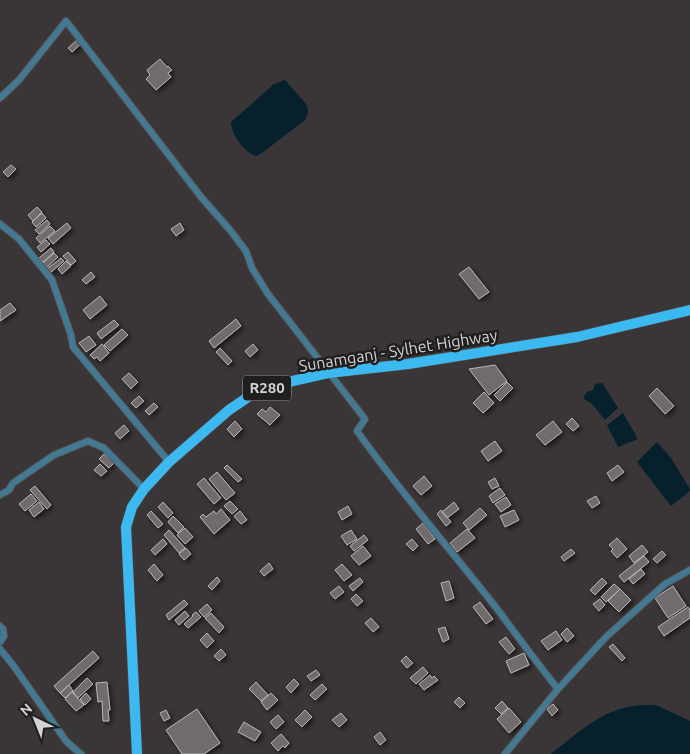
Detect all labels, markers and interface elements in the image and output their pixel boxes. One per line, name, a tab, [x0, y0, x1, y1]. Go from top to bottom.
street label: Sunamganj - Sylhet Highway	[297, 325, 499, 375]
road number: R280	[243, 376, 291, 400]
north arrow	[10, 694, 60, 744]
text: N	[17, 700, 35, 719]

